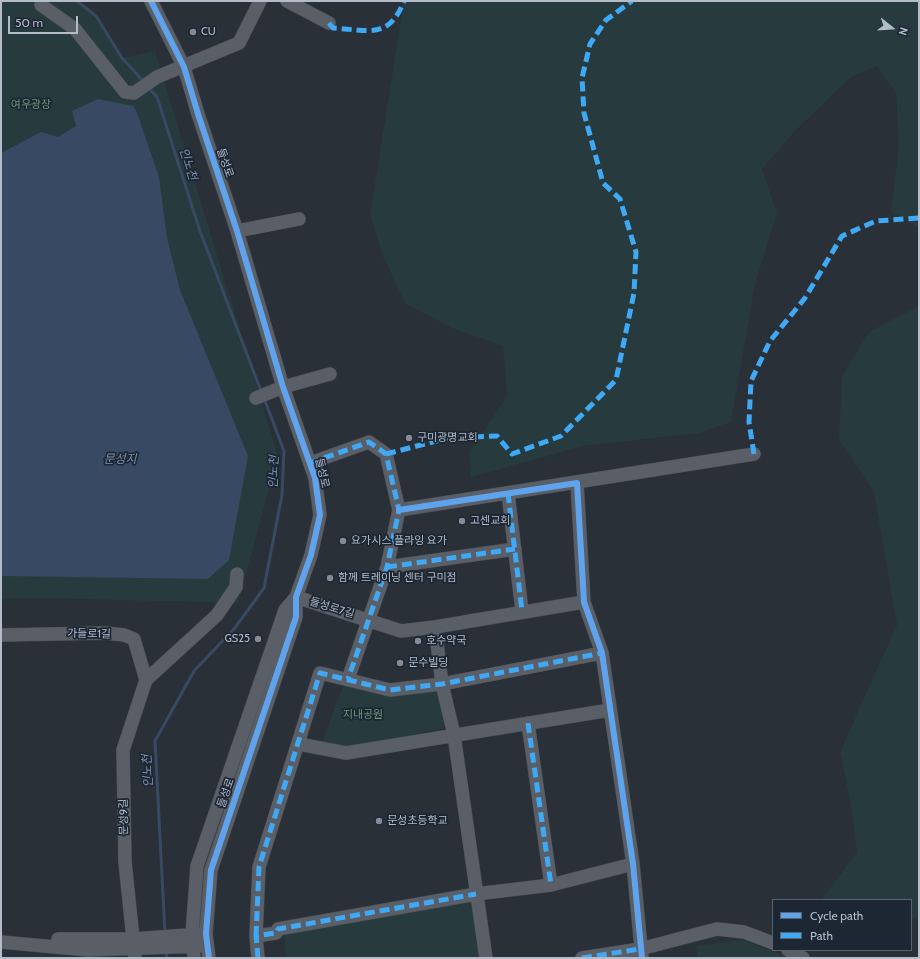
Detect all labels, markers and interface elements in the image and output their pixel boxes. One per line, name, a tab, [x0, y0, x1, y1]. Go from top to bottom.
scale bar	[10, 8, 80, 34]
north arrow	[872, 8, 912, 48]
text: 50 m	[15, 15, 43, 30]
place label: CU	[201, 25, 216, 39]
text: N	[896, 26, 911, 37]
marker: CU	[188, 27, 198, 37]
park label: 여우광장	[11, 98, 51, 112]
water label: 인노천	[176, 146, 200, 182]
street label: 들성로	[214, 146, 236, 180]
place label: 구미광명교회	[417, 431, 478, 445]
marker: 구미광명교회	[404, 433, 414, 443]
water label: 문성지	[103, 452, 137, 466]
water label: 인노천	[266, 455, 282, 489]
street label: 들성로	[312, 457, 332, 489]
place label: 고센교회	[470, 514, 510, 528]
marker: 고센교회	[457, 516, 467, 526]
place label: 요가시스 플라잉 요가	[351, 534, 447, 548]
marker: 요가시스 플라잉 요가	[338, 536, 348, 546]
place label: 함께 트레이닝 센터 구미점	[338, 571, 457, 585]
marker: 함께 트레이닝 센터 구미점	[325, 573, 335, 583]
street label: 들성로7길	[308, 595, 356, 621]
street label: 가들로1길	[67, 627, 111, 641]
place label: GS25	[224, 632, 250, 646]
marker: GS25	[253, 634, 263, 644]
place label: 호수약국	[426, 634, 466, 648]
marker: 호수약국	[413, 636, 423, 646]
place label: 문수빌딩	[408, 656, 448, 670]
marker: 문수빌딩	[395, 658, 405, 668]
park label: 지내공원	[343, 708, 383, 722]
water label: 인노천	[140, 754, 156, 788]
street label: 들성로	[215, 776, 237, 810]
street label: 문성9길	[117, 799, 131, 835]
place label: 문성초등학교	[387, 814, 448, 828]
marker: 문성초등학교	[374, 816, 384, 826]
legend	[772, 899, 912, 951]
text: Cycle path	[810, 908, 863, 923]
text: Path	[810, 928, 833, 943]

